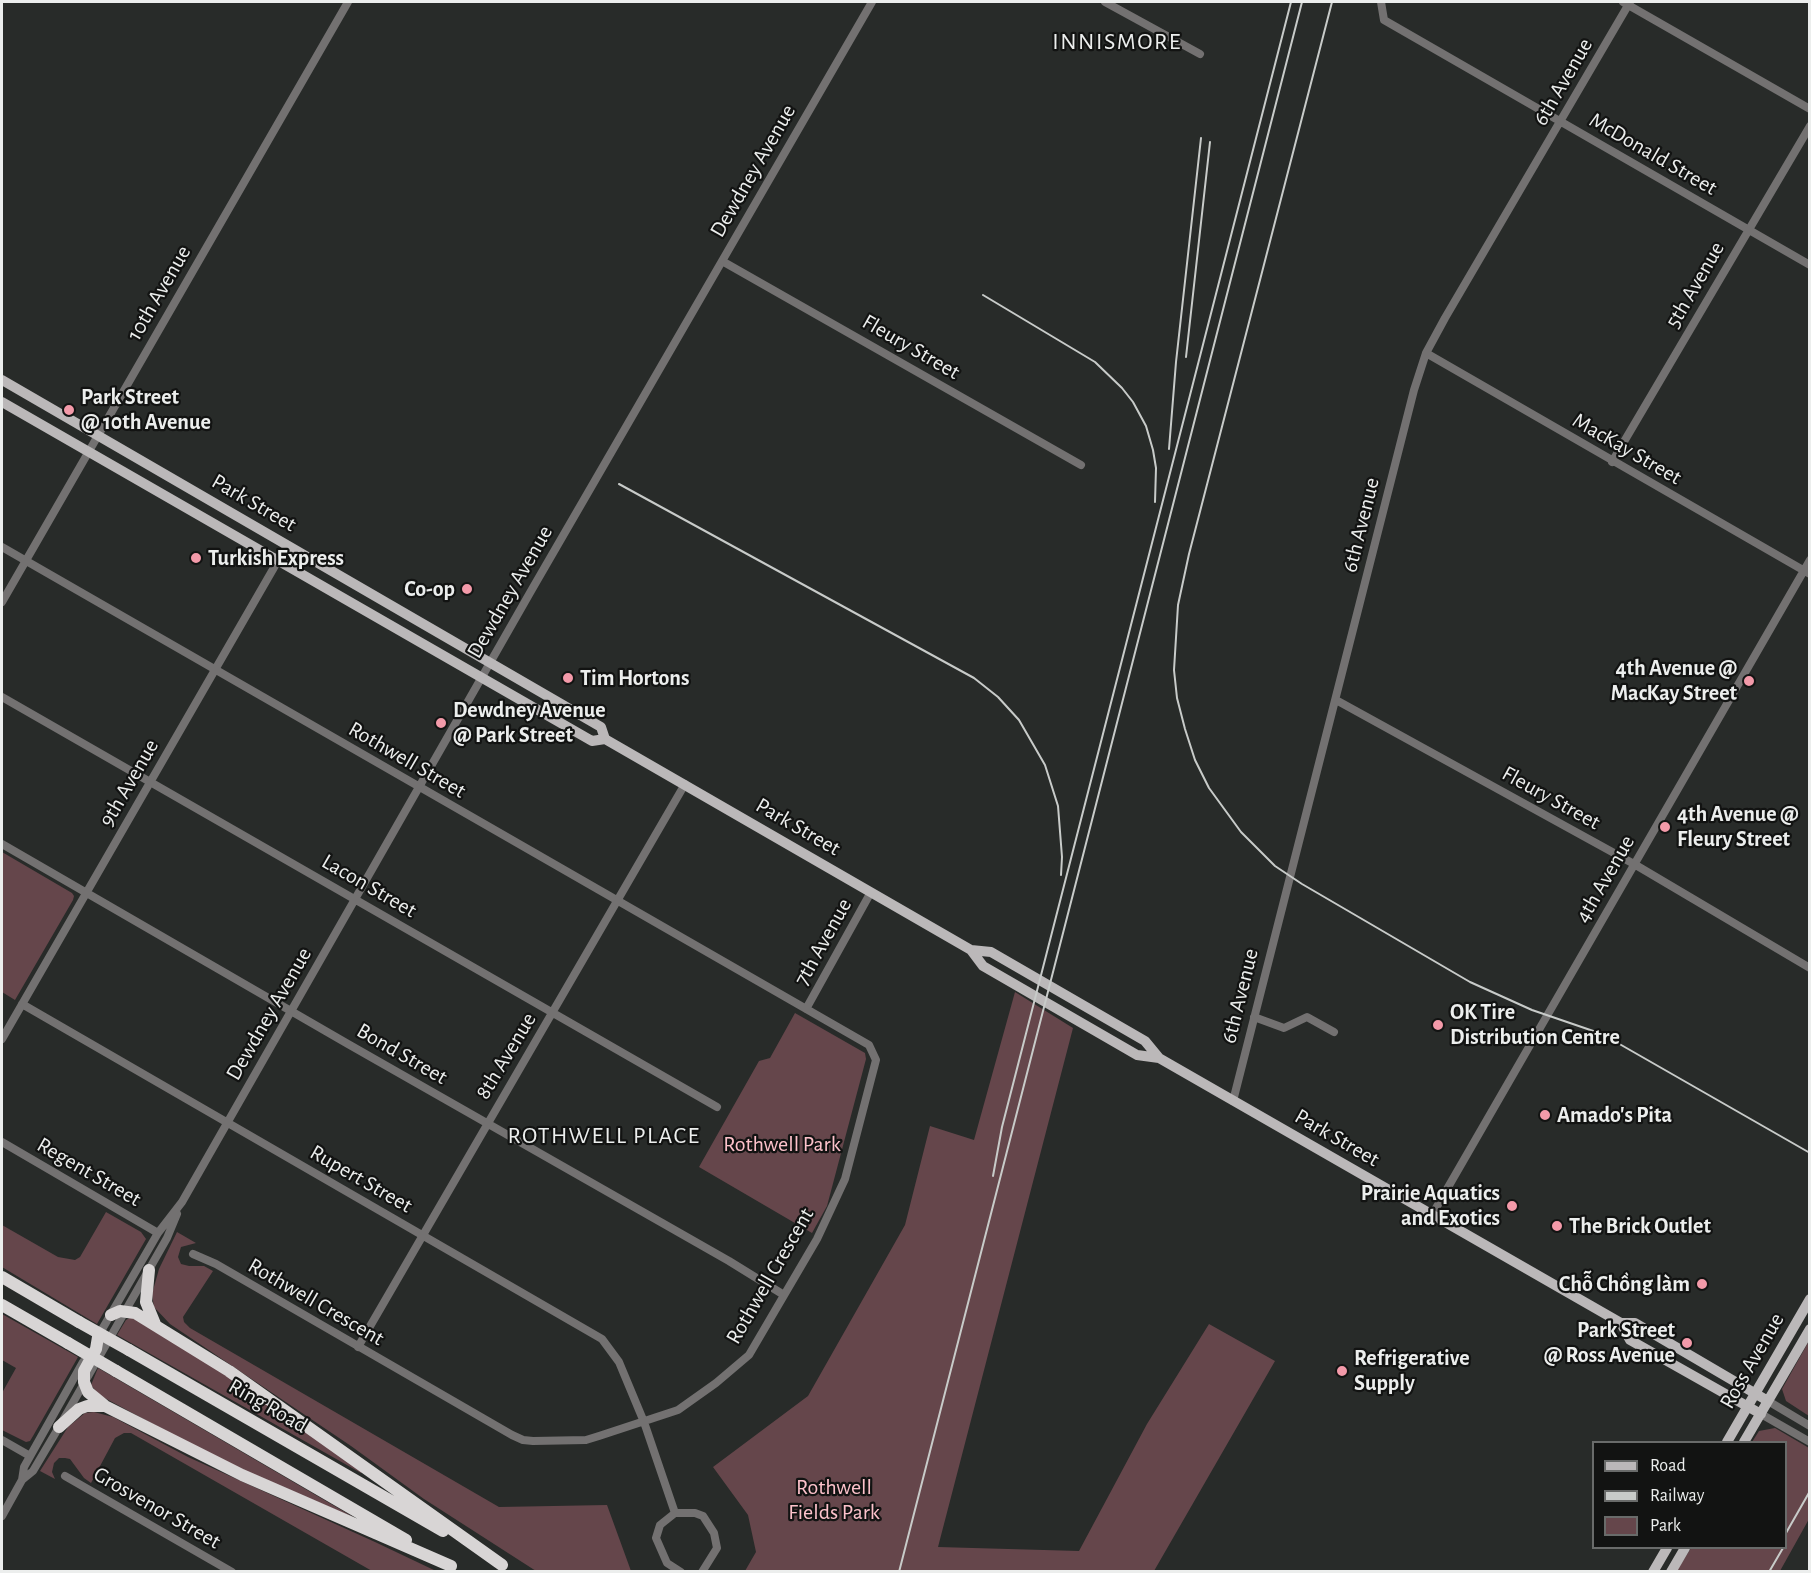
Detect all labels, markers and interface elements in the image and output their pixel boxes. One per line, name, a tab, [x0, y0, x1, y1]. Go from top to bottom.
district label: INNISMORE	[1052, 28, 1182, 56]
street label: 6th Avenue	[1527, 34, 1599, 130]
street label: Dewdney Avenue	[704, 100, 802, 242]
street label: McDonald Street	[1584, 107, 1722, 201]
street label: 5th Avenue	[1660, 237, 1730, 333]
street label: 10th Avenue	[121, 241, 197, 345]
street label: Fleury Street	[858, 308, 964, 386]
place label: Park Street @ 10th Avenue	[81, 384, 211, 436]
marker: Park Street @ 10th Avenue	[62, 403, 76, 417]
street label: MacKay Street	[1568, 407, 1686, 491]
street label: Park Street	[207, 468, 301, 538]
street label: 6th Avenue	[1337, 475, 1385, 575]
street label: Dewdney Avenue	[461, 521, 559, 663]
place label: Turkish Express	[208, 545, 344, 571]
marker: Turkish Express	[189, 551, 203, 565]
place label: Co-op	[404, 576, 455, 602]
marker: Co-op	[460, 582, 474, 596]
place label: 4th Avenue @ MacKay Street	[1611, 655, 1737, 706]
place label: Tim Hortons	[580, 665, 689, 691]
marker: Tim Hortons	[561, 671, 575, 685]
marker: 4th Avenue @ MacKay Street	[1742, 674, 1756, 688]
place label: Dewdney Avenue @ Park Street	[453, 697, 606, 748]
street label: Rothwell Street	[344, 716, 470, 804]
marker: Dewdney Avenue @ Park Street	[434, 716, 448, 730]
street label: 9th Avenue	[93, 735, 165, 831]
street label: Fleury Street	[1497, 760, 1605, 836]
street label: Park Street	[751, 792, 845, 862]
place label: 4th Avenue @ Fleury Street	[1677, 801, 1799, 852]
marker: 4th Avenue @ Fleury Street	[1658, 820, 1672, 834]
street label: 4th Avenue	[1569, 830, 1641, 928]
street label: Lacon Street	[317, 848, 421, 924]
street label: 7th Avenue	[788, 894, 858, 990]
street label: Dewdney Avenue	[220, 943, 318, 1085]
street label: 6th Avenue	[1216, 946, 1264, 1046]
place label: OK Tire Distribution Centre	[1450, 999, 1620, 1050]
street label: 8th Avenue	[470, 1008, 542, 1104]
street label: Bond Street	[352, 1017, 452, 1091]
marker: OK Tire Distribution Centre	[1431, 1018, 1445, 1032]
place label: Amado's Pita	[1557, 1102, 1672, 1128]
street label: Park Street	[1290, 1103, 1384, 1173]
marker: Amado's Pita	[1538, 1108, 1552, 1122]
district label: ROTHWELL PLACE	[507, 1122, 701, 1150]
park label: Rothwell Park	[723, 1131, 841, 1157]
street label: Regent Street	[32, 1132, 146, 1212]
street label: Rupert Street	[305, 1139, 417, 1219]
place label: Prairie Aquatics and Exotics	[1361, 1180, 1500, 1232]
marker: Prairie Aquatics and Exotics	[1505, 1199, 1519, 1213]
street label: Rothwell Crescent	[720, 1203, 820, 1349]
place label: The Brick Outlet	[1569, 1213, 1711, 1239]
marker: The Brick Outlet	[1550, 1219, 1564, 1233]
street label: Rothwell Crescent	[243, 1252, 389, 1352]
place label: Chỗ Chồng làm	[1559, 1271, 1690, 1297]
marker: Chỗ Chồng làm	[1695, 1277, 1709, 1291]
street label: Ross Avenue	[1714, 1308, 1790, 1414]
place label: Park Street @ Ross Avenue	[1544, 1317, 1675, 1368]
marker: Park Street @ Ross Avenue	[1680, 1336, 1694, 1350]
place label: Refrigerative Supply	[1354, 1345, 1470, 1396]
marker: Refrigerative Supply	[1335, 1364, 1349, 1378]
street label: Ring Road	[224, 1373, 312, 1439]
legend	[1592, 1441, 1787, 1549]
text: Road	[1650, 1457, 1686, 1475]
street label: Grosvenor Street	[89, 1461, 225, 1555]
park label: Rothwell Fields Park	[788, 1474, 880, 1526]
text: Railway	[1650, 1487, 1704, 1505]
text: Park	[1650, 1517, 1681, 1535]

